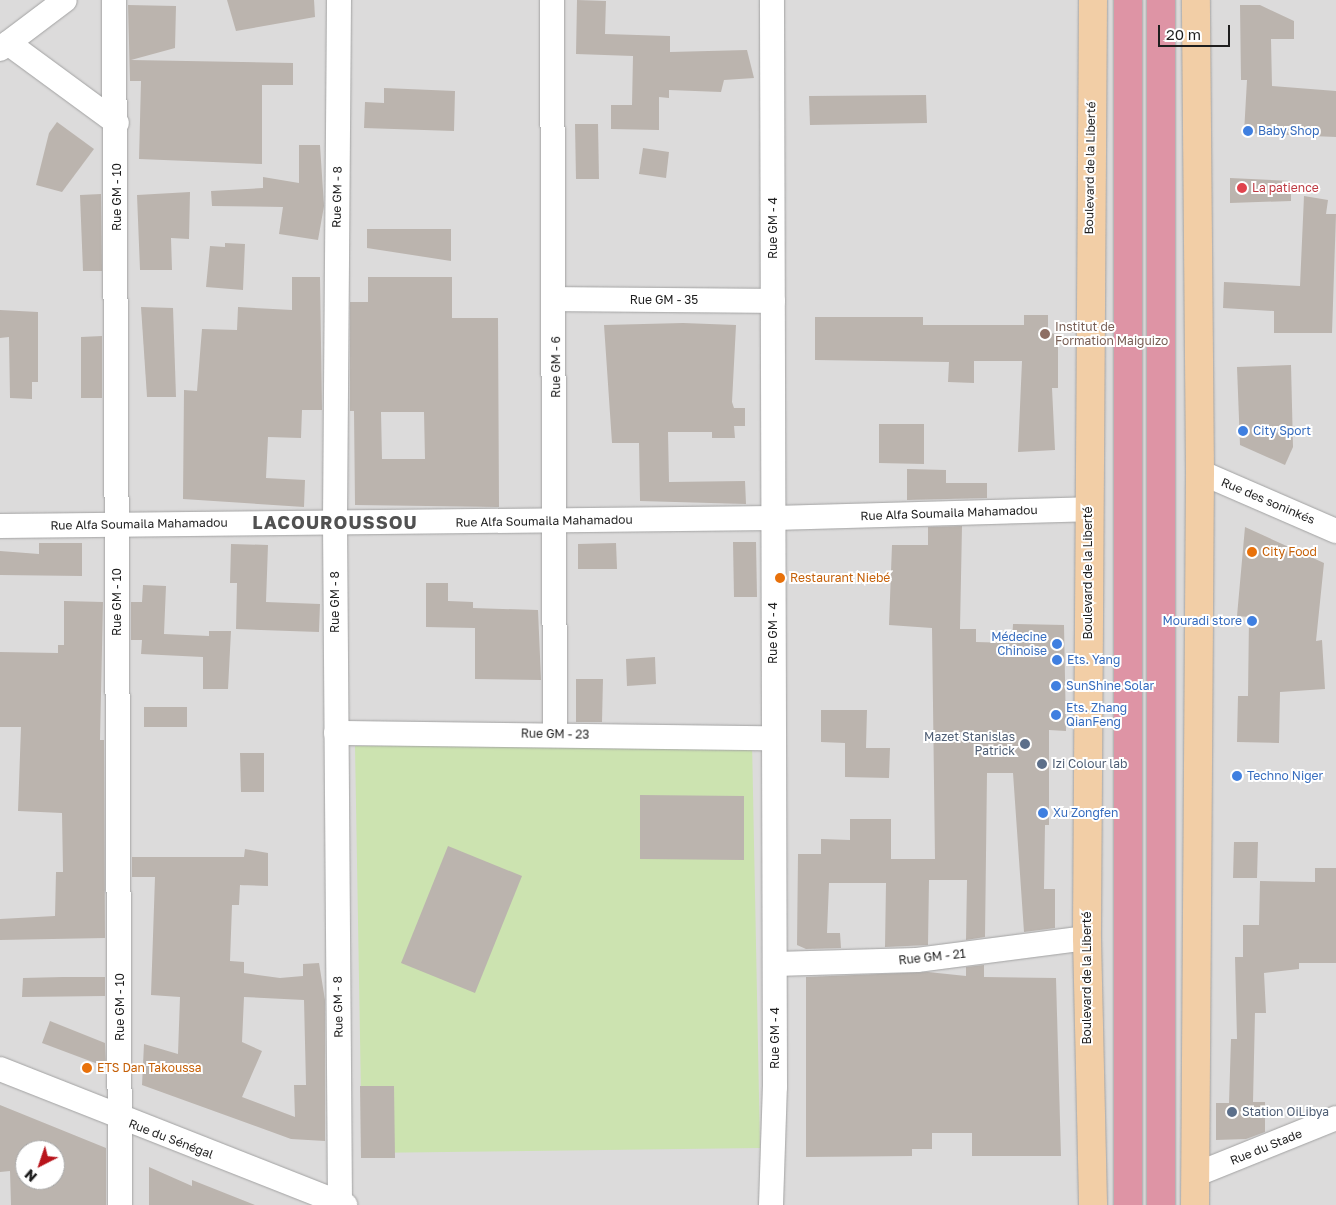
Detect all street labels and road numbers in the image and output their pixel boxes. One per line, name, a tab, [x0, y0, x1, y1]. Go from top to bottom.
street label: Boulevard de la Liberté	[1082, 101, 1098, 235]
street label: Rue GM - 10	[110, 163, 124, 231]
street label: Rue GM - 8	[329, 166, 345, 228]
street label: Rue GM - 4	[766, 197, 780, 259]
street label: Rue GM - 35	[630, 293, 698, 307]
street label: Rue GM - 6	[549, 336, 563, 398]
street label: Rue des soninkés	[1219, 475, 1317, 527]
street label: Rue Alfa Soumaila Mahamadou	[860, 503, 1038, 523]
street label: Boulevard de la Liberté	[1081, 506, 1095, 640]
street label: Rue Alfa Soumaila Mahamadou	[455, 512, 633, 530]
street label: Rue Alfa Soumaila Mahamadou	[50, 515, 228, 533]
street label: Rue GM - 10	[110, 568, 124, 636]
street label: Rue GM - 8	[328, 571, 342, 633]
street label: Rue GM - 4	[766, 602, 780, 664]
street label: Rue GM - 23	[521, 726, 589, 742]
street label: Boulevard de la Liberté	[1080, 911, 1094, 1045]
street label: Rue GM - 21	[898, 946, 966, 968]
street label: Rue GM - 10	[113, 973, 127, 1041]
street label: Rue GM - 8	[330, 976, 346, 1038]
street label: Rue GM - 4	[768, 1007, 782, 1069]
street label: Rue du Sénégal	[127, 1116, 215, 1162]
street label: Rue du Stade	[1228, 1126, 1304, 1168]

